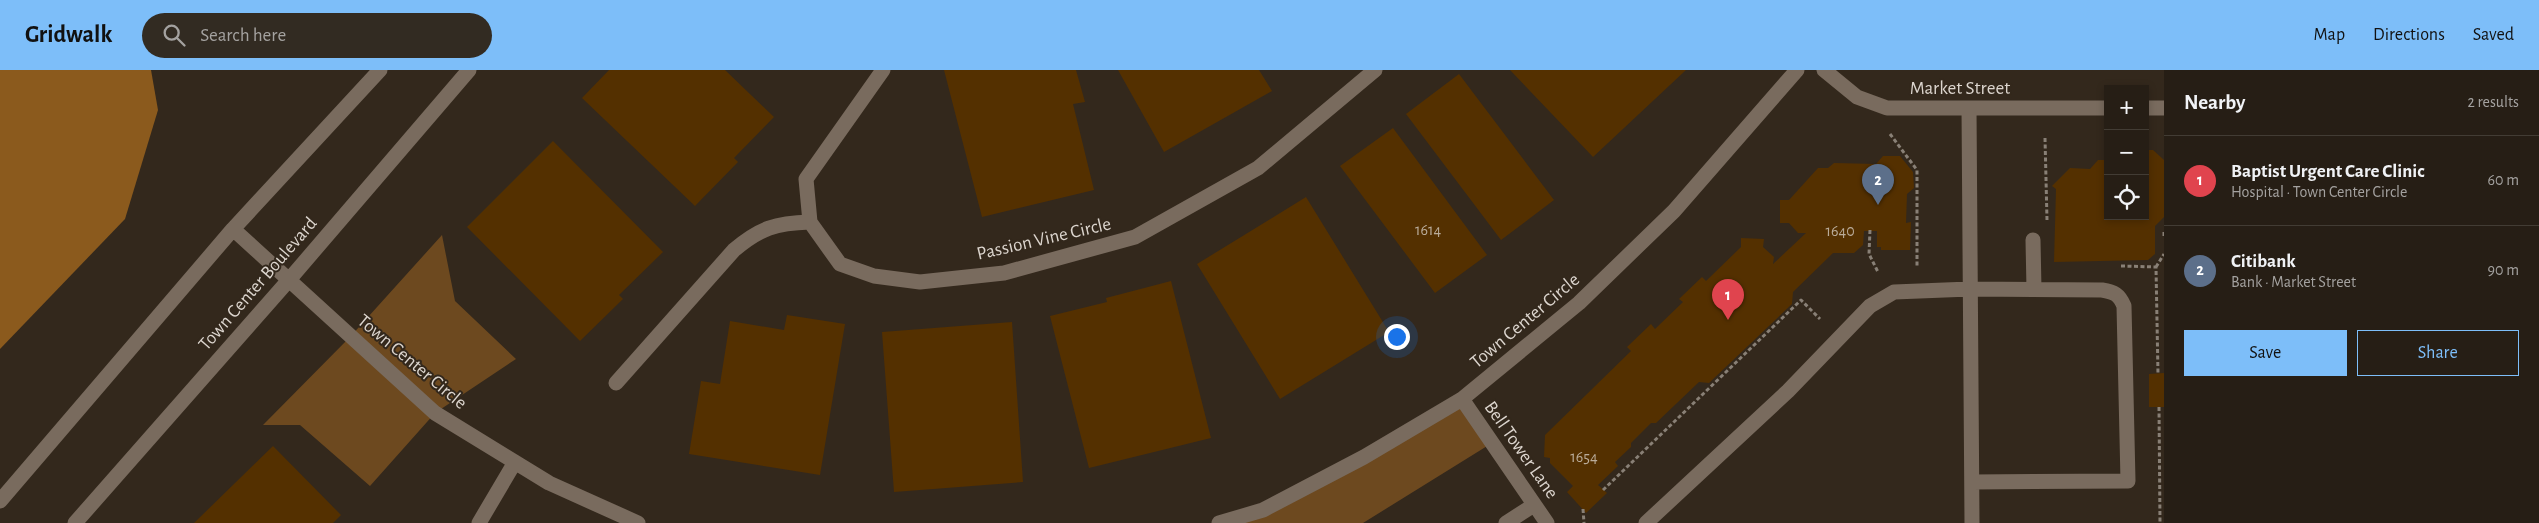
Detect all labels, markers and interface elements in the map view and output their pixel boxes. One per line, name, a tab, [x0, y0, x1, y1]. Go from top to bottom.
search box	[142, 13, 492, 58]
icon: search	[160, 21, 188, 49]
text: Gridwalk	[25, 23, 112, 47]
text: Search here	[200, 26, 286, 45]
text: Map	[2314, 26, 2345, 44]
text: Directions	[2373, 26, 2445, 44]
text: Saved	[2473, 26, 2514, 44]
street label: Market Street	[1910, 79, 2010, 98]
map controls	[2104, 85, 2149, 220]
button: +	[2104, 85, 2149, 130]
text: Nearby	[2184, 92, 2245, 113]
text: 2 results	[2467, 94, 2519, 110]
button: −	[2104, 130, 2149, 175]
text: Baptist Urgent Care Clinic	[2231, 162, 2425, 181]
pin: 2	[1862, 164, 1894, 205]
text: 1	[2197, 172, 2203, 188]
text: 60 m	[2488, 172, 2519, 188]
button: locate	[2104, 175, 2149, 220]
text: Hospital · Town Center Circle	[2231, 184, 2407, 200]
street label: Town Center Boulevard	[195, 214, 321, 354]
street label: Passion Vine Circle	[975, 214, 1113, 264]
house number: 1614	[1415, 222, 1441, 238]
house number: 1640	[1825, 223, 1855, 239]
text: Citibank	[2231, 252, 2296, 271]
text: 2	[2196, 262, 2204, 278]
text: 90 m	[2488, 262, 2519, 278]
street label: Town Center Circle	[1467, 270, 1583, 372]
text: Bank · Market Street	[2231, 274, 2356, 290]
pin: 1	[1712, 279, 1744, 320]
street label: Town Center Circle	[354, 311, 470, 413]
your location	[1384, 324, 1410, 350]
button: Save	[2184, 330, 2347, 376]
button: Share	[2357, 330, 2519, 376]
street label: Bell Tower Lane	[1481, 398, 1561, 502]
house number: 1654	[1570, 449, 1598, 465]

